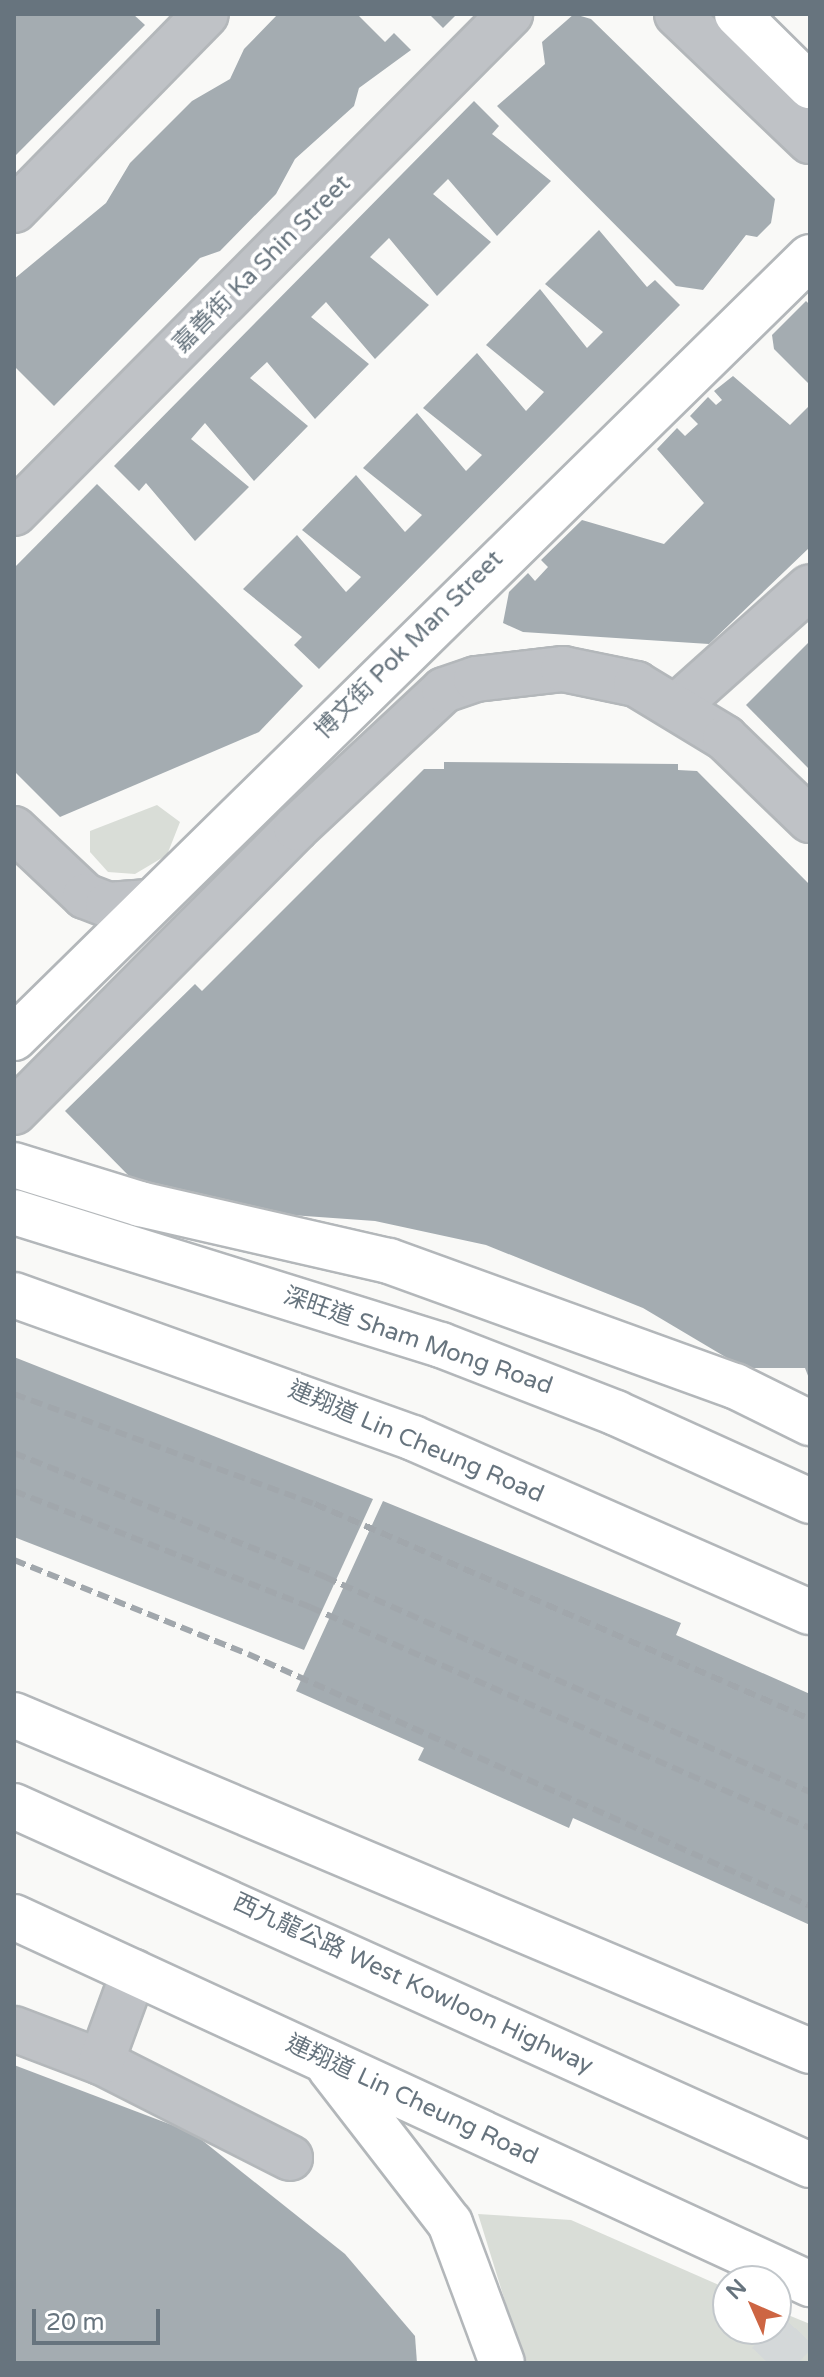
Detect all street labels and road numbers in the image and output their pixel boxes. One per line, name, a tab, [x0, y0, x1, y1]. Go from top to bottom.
street label: 嘉善街 Ka Shin Street	[167, 169, 357, 359]
street label: 博文街 Pok Man Street	[309, 545, 509, 745]
street label: 深旺道 Sham Mong Road	[280, 1281, 556, 1401]
street label: 連翔道 Lin Cheung Road	[284, 1375, 548, 1509]
street label: 西九龍公路 West Kowloon Highway	[228, 1888, 598, 2080]
street label: 連翔道 Lin Cheung Road	[281, 2029, 543, 2171]

